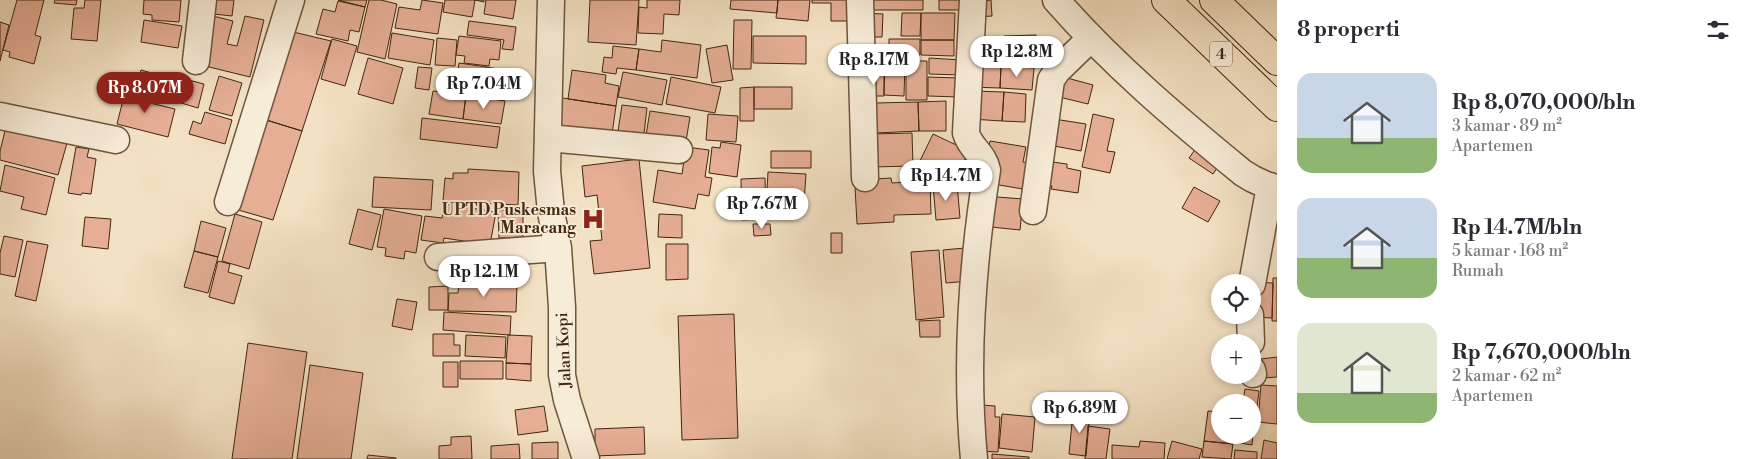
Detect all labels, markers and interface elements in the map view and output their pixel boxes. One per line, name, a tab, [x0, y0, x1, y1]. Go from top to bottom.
icon: filters	[1704, 16, 1732, 44]
text: 8 properti	[1297, 17, 1400, 43]
pin: Rp 12.8M	[965, 36, 1069, 78]
text: Rp 12.8M	[981, 42, 1053, 62]
road number: 4	[1210, 42, 1232, 66]
pin: Rp 8.17M	[822, 44, 926, 86]
text: Rp 8.17M	[839, 50, 909, 70]
pin: Rp 7.04M	[432, 68, 536, 110]
pin: Rp 8.07M	[93, 72, 197, 114]
text: Rp 7.04M	[447, 74, 521, 94]
text: Rp 8.07M	[108, 78, 182, 98]
text: Rp 8,070,000/bln	[1452, 90, 1635, 116]
icon: home	[1337, 93, 1397, 153]
text: 3 kamar · 89 m²	[1452, 116, 1562, 136]
text: Apartemen	[1452, 136, 1533, 156]
pin: Rp 14.7M	[894, 160, 998, 202]
text: Rp 14.7M	[911, 166, 981, 186]
pin: Rp 7.67M	[710, 188, 814, 230]
text: Rp 7.67M	[726, 194, 798, 214]
place label: UPTD Puskesmas Maracang	[442, 200, 577, 238]
hospital icon: UPTD Puskesmas Maracang	[580, 206, 606, 232]
text: Rp 14.7M/bln	[1452, 215, 1582, 241]
icon: home	[1337, 218, 1397, 278]
text: 5 kamar · 168 m²	[1452, 241, 1568, 261]
pin: Rp 12.1M	[432, 256, 536, 298]
text: Rumah	[1452, 261, 1504, 281]
text: Rp 12.1M	[449, 262, 519, 282]
map controls	[1211, 274, 1261, 444]
button: locate	[1211, 274, 1261, 324]
street label: Jalan Kopi	[552, 312, 576, 389]
button: +	[1211, 334, 1261, 384]
text: Rp 7,670,000/bln	[1452, 340, 1631, 366]
icon: home	[1337, 343, 1397, 403]
text: 2 kamar · 62 m²	[1452, 366, 1561, 386]
text: Apartemen	[1452, 386, 1533, 406]
pin: Rp 6.89M	[1028, 392, 1132, 434]
button: −	[1211, 394, 1261, 444]
text: Rp 6.89M	[1043, 398, 1117, 418]

